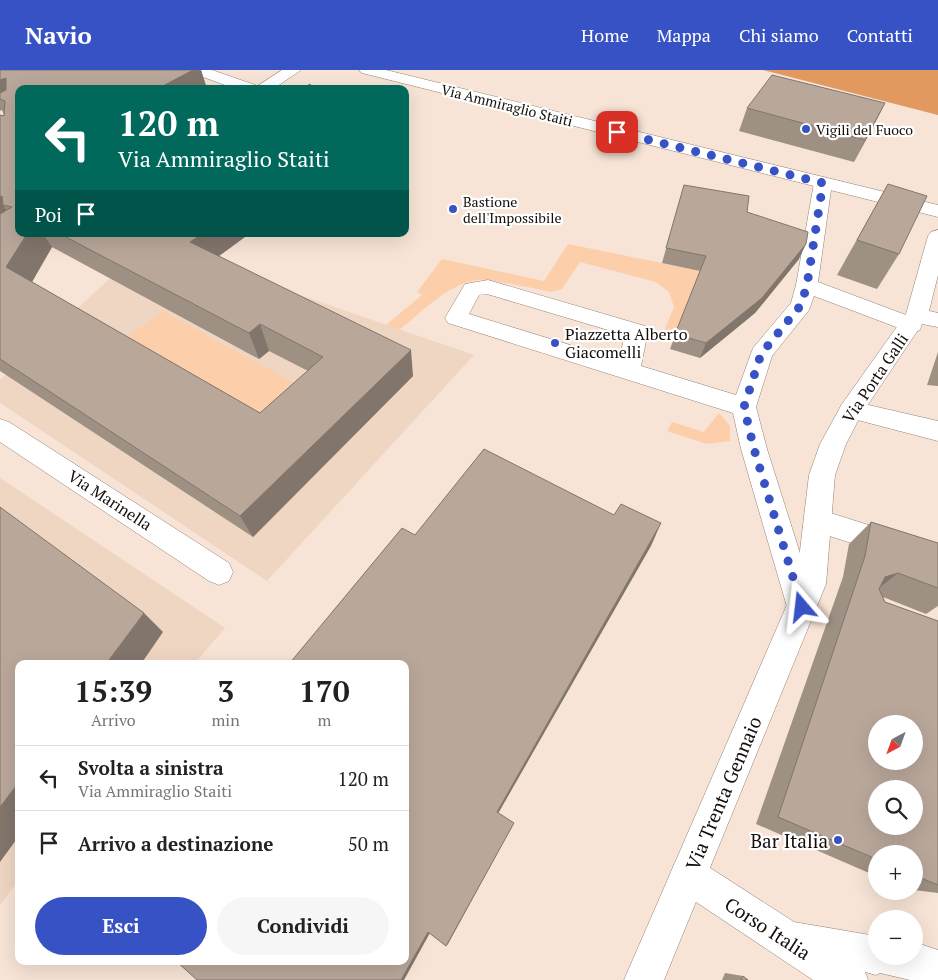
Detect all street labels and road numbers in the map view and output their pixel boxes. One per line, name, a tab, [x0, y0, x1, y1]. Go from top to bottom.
street label: Via Ammiraglio Staiti	[439, 79, 575, 131]
street label: Via Porta Galli	[837, 329, 913, 427]
street label: Via Marinella	[64, 465, 156, 535]
street label: Via Trenta Gennaio	[679, 712, 767, 874]
street label: Corso Italia	[720, 891, 816, 965]

